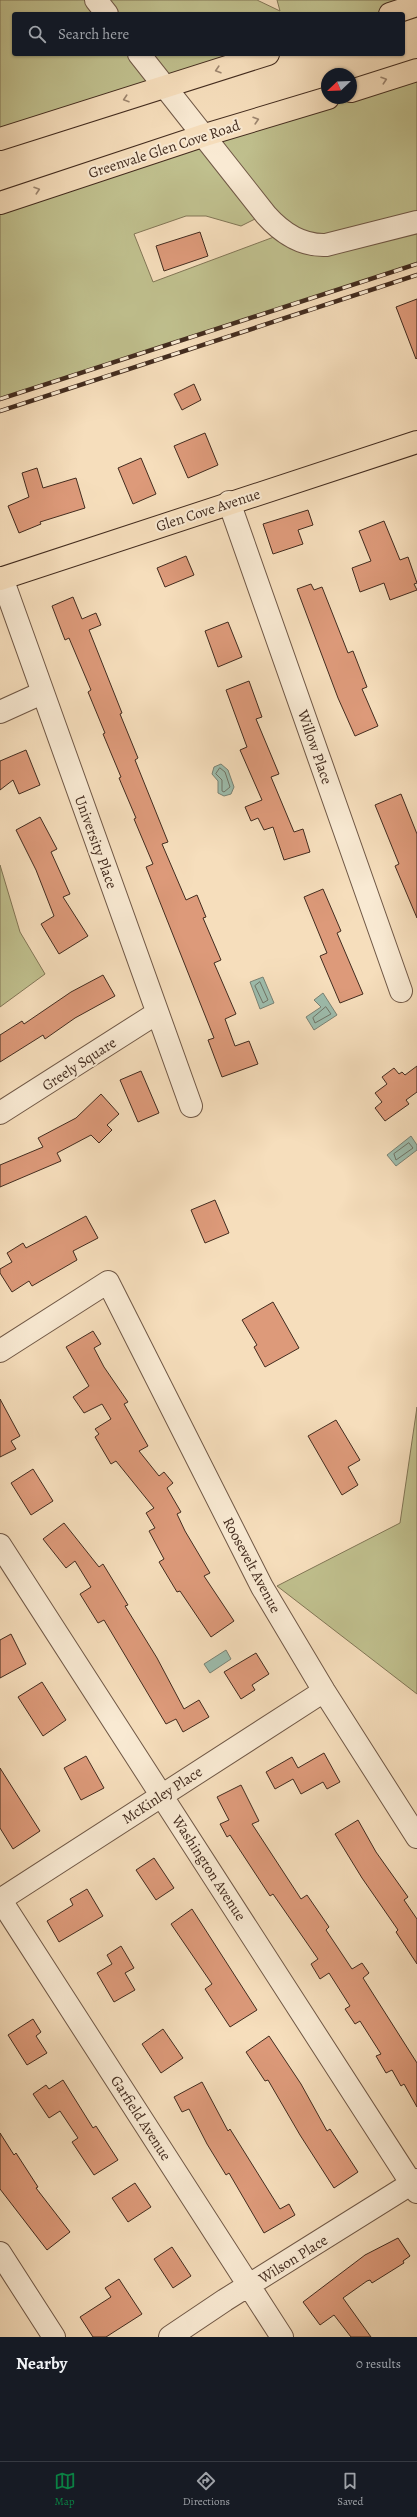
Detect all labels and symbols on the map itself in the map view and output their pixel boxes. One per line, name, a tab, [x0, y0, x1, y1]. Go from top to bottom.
one-way arrow	[215, 65, 222, 74]
north arrow	[321, 68, 357, 104]
one-way arrow	[380, 77, 387, 85]
one-way arrow	[123, 94, 130, 103]
street label: Greenvale Glen Cove Road	[86, 115, 243, 183]
one-way arrow	[252, 116, 259, 125]
one-way arrow	[33, 187, 40, 195]
street label: Glen Cove Avenue	[153, 484, 263, 536]
street label: Willow Place	[293, 706, 337, 787]
street label: University Place	[70, 793, 122, 892]
street label: Greely Square	[38, 1032, 120, 1095]
street label: Roosevelt Avenue	[218, 1514, 286, 1617]
street label: McKinley Place	[118, 1761, 206, 1828]
street label: Washington Avenue	[167, 1811, 251, 1925]
street label: Garfield Avenue	[106, 2072, 176, 2165]
street label: Wilson Place	[254, 2230, 331, 2289]

